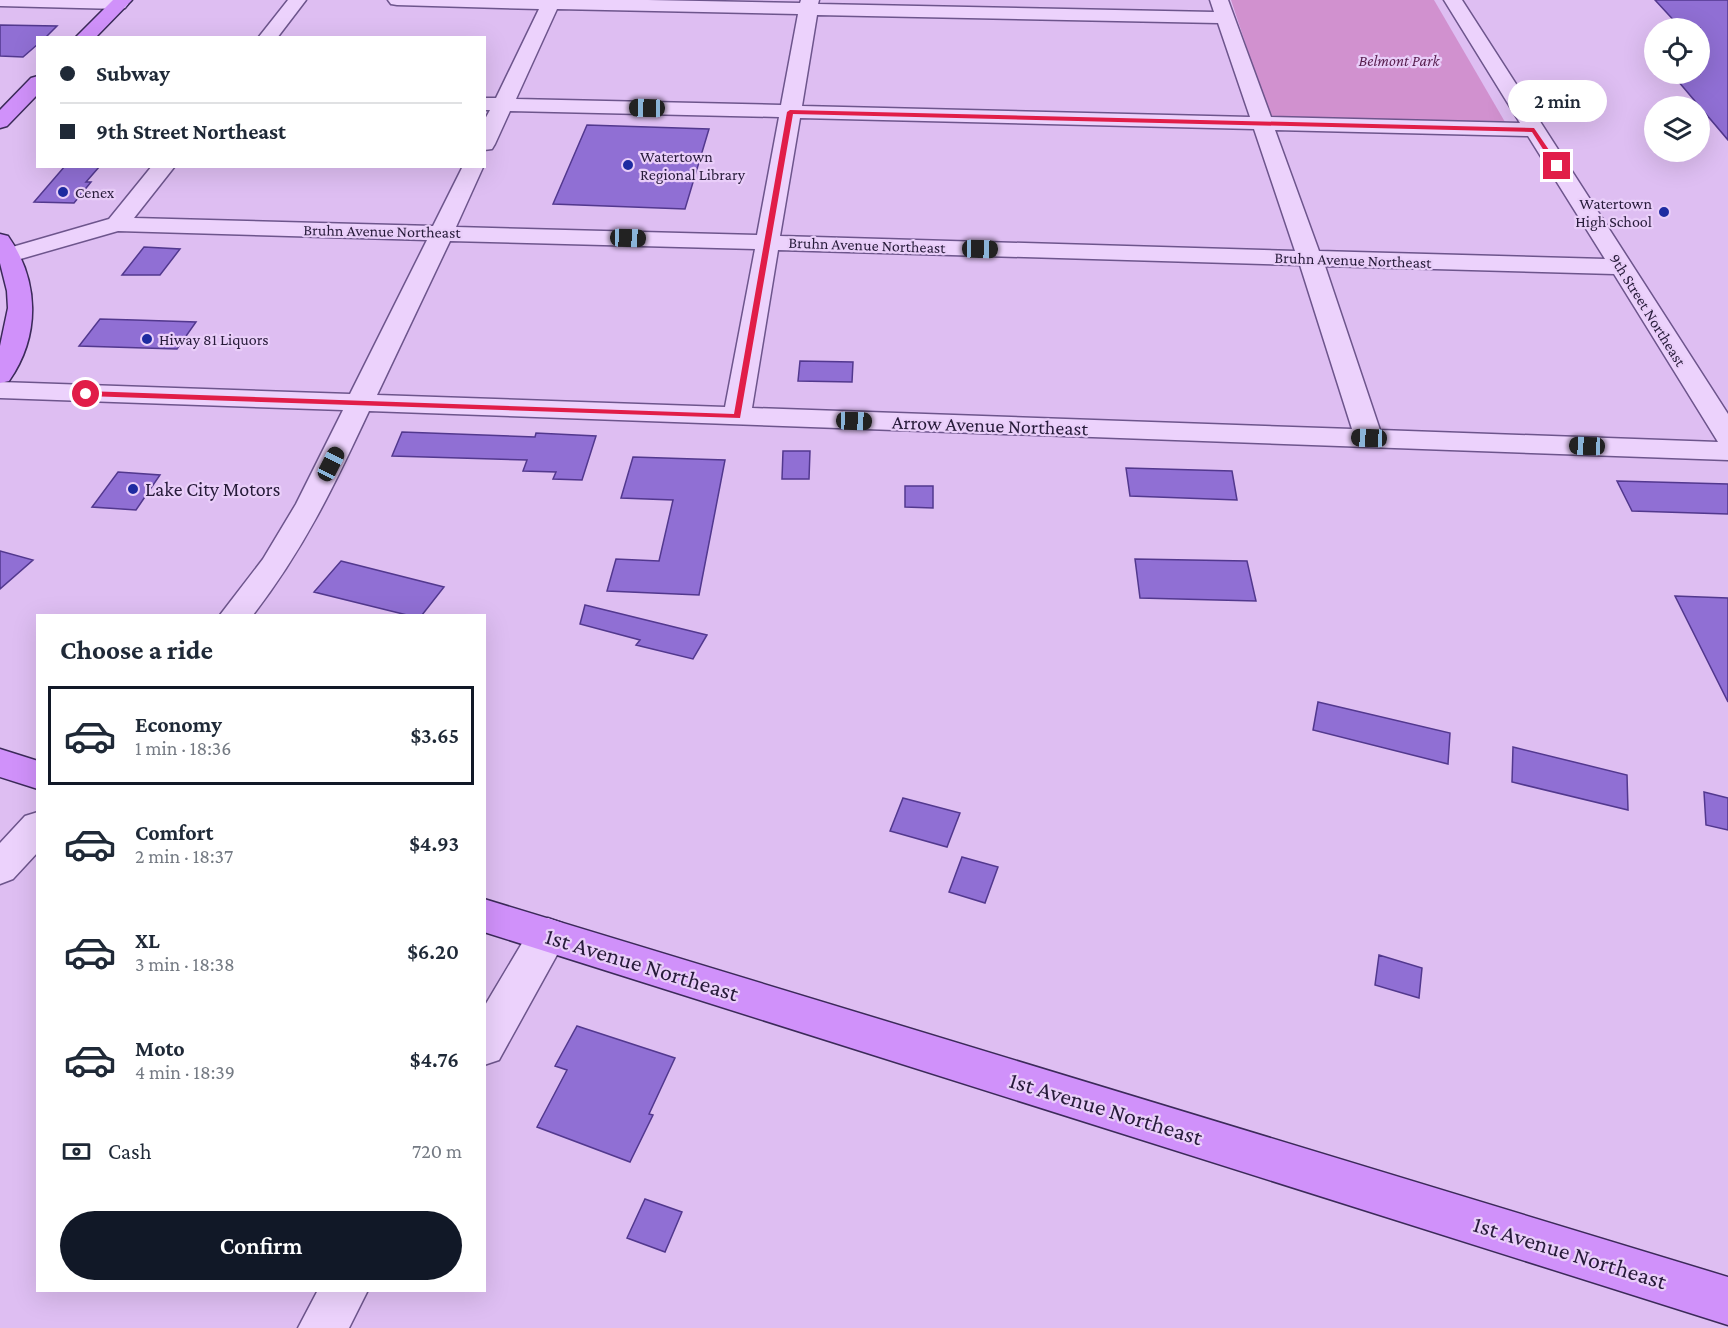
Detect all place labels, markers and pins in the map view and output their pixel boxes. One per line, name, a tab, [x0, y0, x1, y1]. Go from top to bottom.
place label: Watertown Regional Library	[640, 148, 746, 184]
marker: Watertown Regional Library	[621, 158, 635, 172]
place label: Cenex	[75, 184, 115, 201]
marker: Cenex	[56, 185, 70, 199]
place label: Watertown High School	[1575, 195, 1652, 231]
marker: Watertown High School	[1657, 205, 1671, 219]
place label: Hiway 81 Liquors	[159, 331, 269, 349]
marker: Hiway 81 Liquors	[140, 332, 154, 346]
place label: Lake City Motors	[145, 478, 281, 501]
marker: Lake City Motors	[126, 482, 140, 496]

